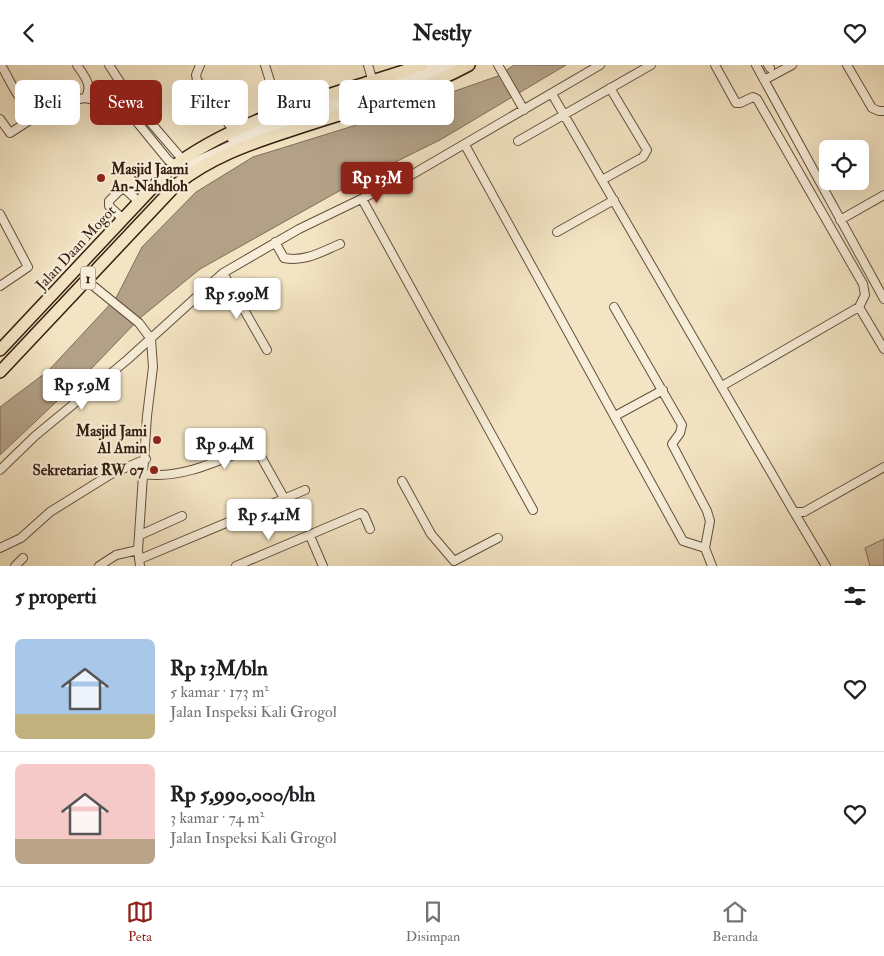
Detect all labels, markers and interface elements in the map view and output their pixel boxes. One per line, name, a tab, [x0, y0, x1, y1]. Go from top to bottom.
icon: back	[15, 19, 43, 47]
text: Nestly	[413, 19, 471, 47]
icon: heart	[841, 19, 869, 47]
chip: Beli	[15, 80, 80, 125]
chip: Sewa	[90, 80, 162, 125]
chip: Filter	[172, 80, 248, 125]
chip: Baru	[258, 80, 329, 125]
chip: Apartemen	[339, 80, 454, 125]
map controls	[819, 140, 869, 190]
button: locate	[819, 140, 869, 190]
place label: Masjid Jaami An-Nahdloh	[110, 160, 188, 196]
pin: Rp 13M	[336, 161, 418, 204]
text: Rp 13M	[352, 168, 402, 188]
marker: Masjid Jaami An-Nahdloh	[95, 172, 107, 184]
street label: Jalan Daan Mogot	[31, 202, 121, 296]
road number: 1	[80, 267, 96, 289]
pin: Rp 5.99M	[185, 277, 289, 320]
text: Rp 5.99M	[205, 284, 269, 304]
pin: Rp 5.9M	[36, 369, 128, 411]
text: Rp 5.9M	[54, 375, 110, 395]
place label: Masjid Jami Al Amin	[75, 422, 147, 458]
pin: Rp 9.4M	[179, 427, 271, 470]
marker: Masjid Jami Al Amin	[151, 434, 163, 446]
text: Rp 9.4M	[196, 434, 254, 454]
place label: Sekretariat RW 07	[33, 461, 144, 480]
marker: Sekretariat RW 07	[148, 464, 160, 476]
pin: Rp 5.41M	[217, 499, 321, 541]
text: Rp 5.41M	[238, 505, 300, 525]
icon: filters	[841, 582, 869, 610]
text: 5 properti	[15, 583, 97, 610]
text: Rp 13M/bln	[170, 655, 268, 682]
icon: home	[55, 659, 115, 719]
icon: heart	[841, 675, 869, 703]
text: 5 kamar · 173 m²	[170, 682, 269, 702]
text: Jalan Inspeksi Kali Grogol	[170, 702, 337, 722]
text: Rp 5,990,000/bln	[170, 781, 315, 808]
icon: home	[55, 784, 115, 844]
icon: heart	[841, 800, 869, 828]
text: 3 kamar · 74 m²	[170, 808, 264, 828]
text: Jalan Inspeksi Kali Grogol	[170, 828, 337, 848]
tab: Peta	[126, 898, 154, 945]
tab: Disimpan	[406, 898, 460, 945]
tab: Beranda	[712, 898, 758, 945]

